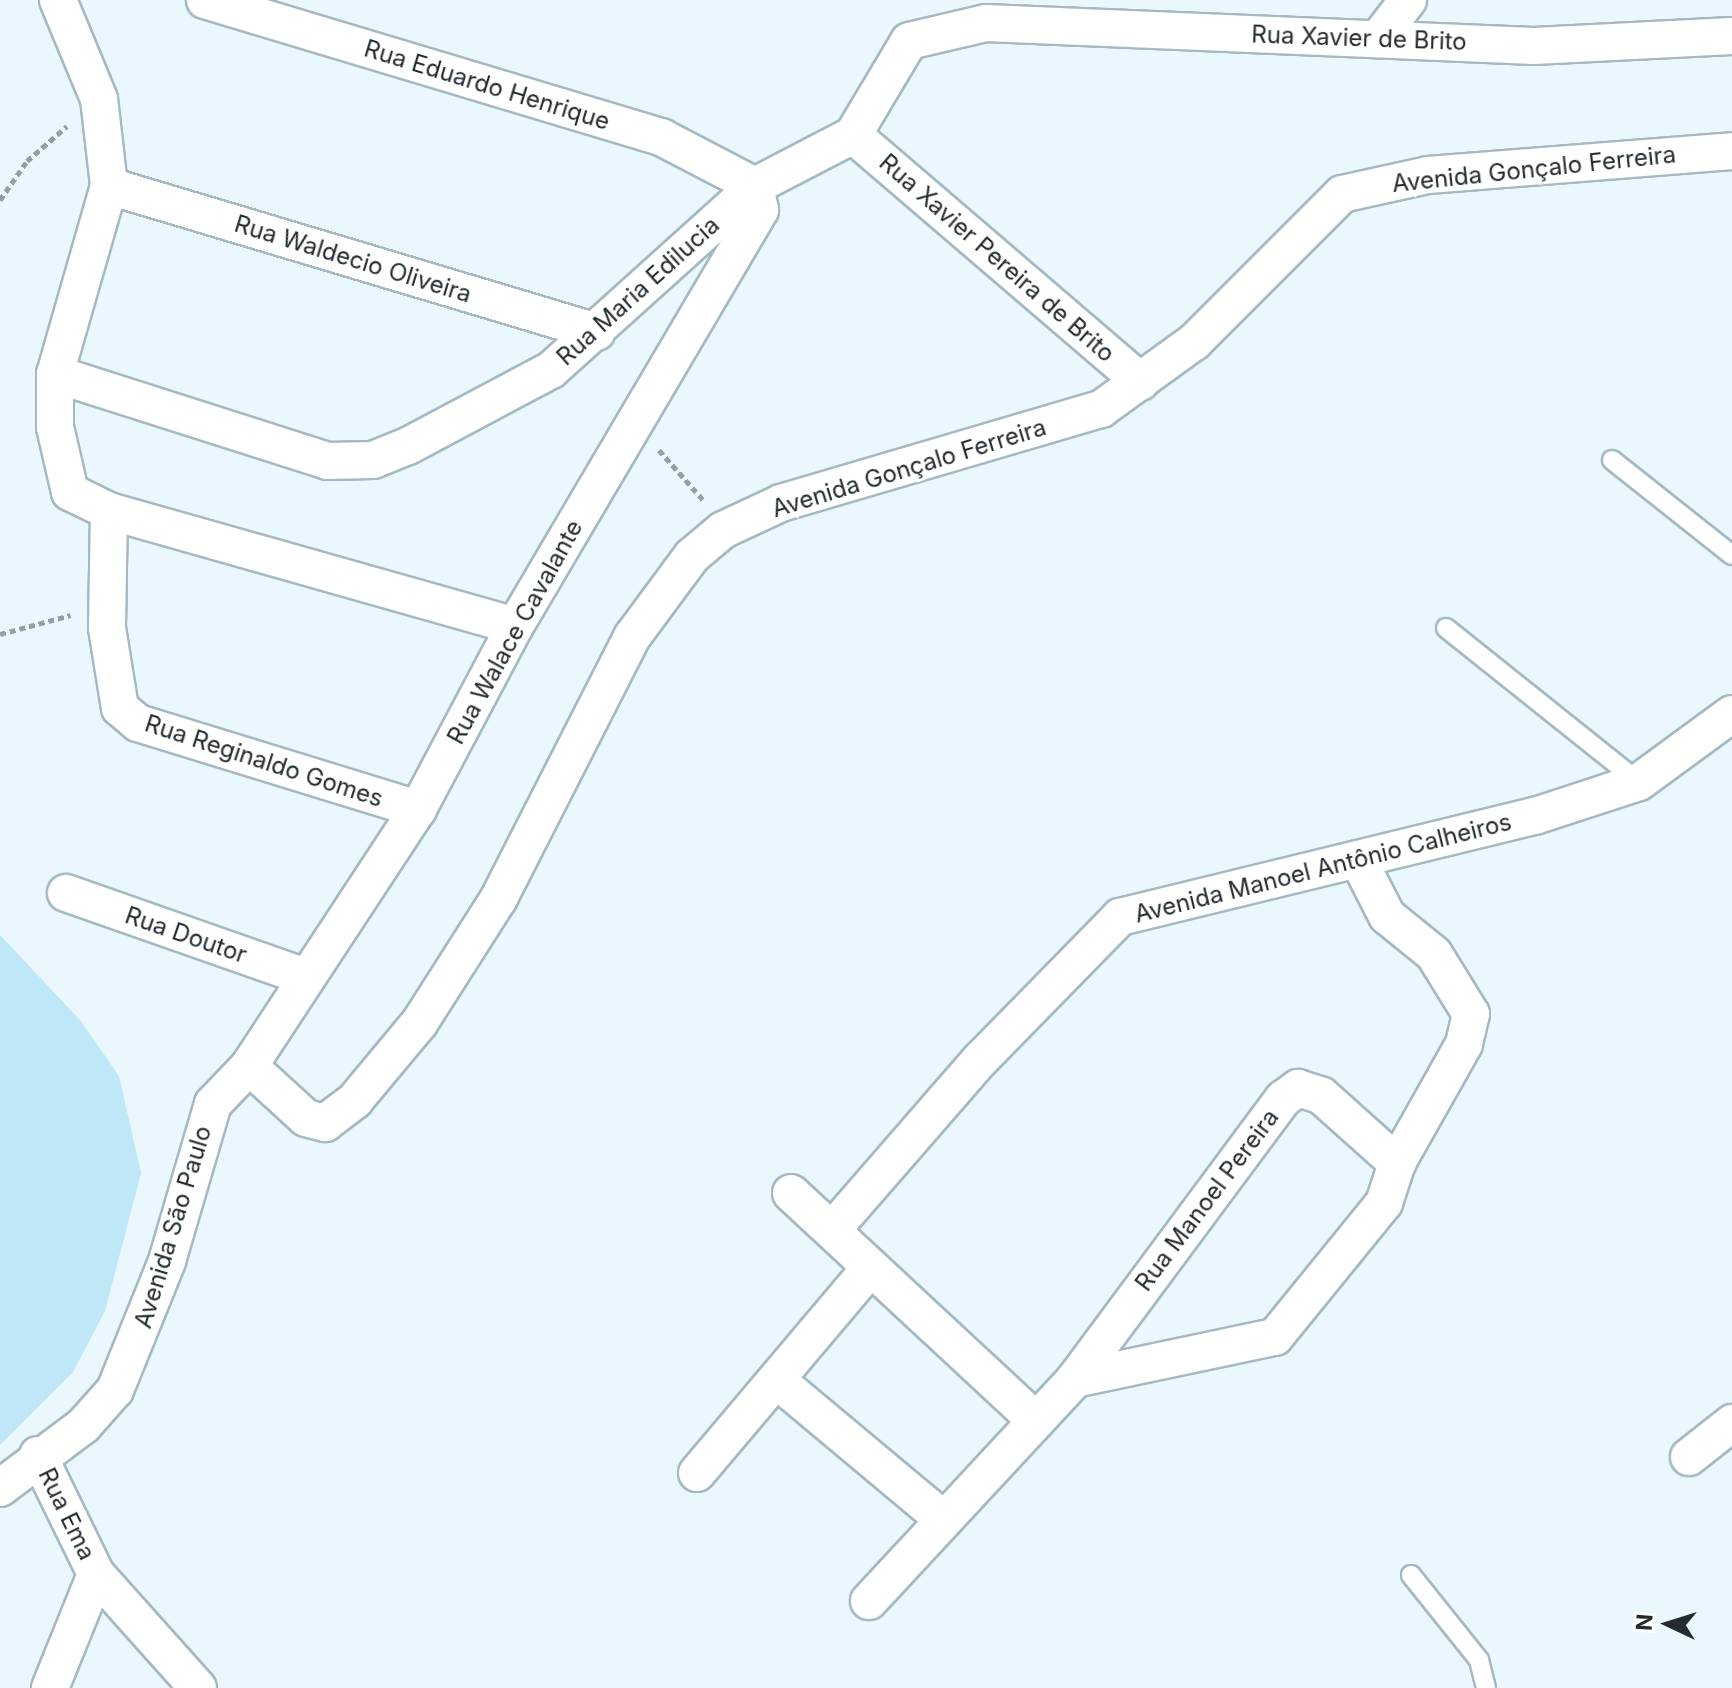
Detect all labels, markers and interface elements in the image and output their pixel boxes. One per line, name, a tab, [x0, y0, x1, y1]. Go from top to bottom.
street label: Rua Xavier de Brito	[1251, 20, 1467, 56]
street label: Rua Eduardo Henrique	[361, 34, 613, 136]
street label: Avenida Gonçalo Ferreira	[1391, 140, 1677, 198]
street label: Rua Xavier Pereira de Brito	[873, 148, 1121, 368]
street label: Rua Waldecio Oliveira	[231, 209, 475, 309]
street label: Rua Maria Edilucia	[551, 211, 725, 371]
street label: Avenida Gonçalo Ferreira	[768, 413, 1050, 523]
street label: Rua Walace Cavalante	[441, 515, 589, 749]
street label: Rua Reginaldo Gomes	[141, 709, 387, 813]
street label: Avenida Manoel Antônio Calheiros	[1132, 807, 1514, 929]
street label: Rua Doutor	[121, 901, 251, 969]
street label: Rua Manoel Pereira	[1129, 1103, 1285, 1297]
street label: Avenida São Paulo	[129, 1122, 217, 1332]
street label: Rua Ema	[32, 1463, 102, 1565]
north arrow	[1628, 1584, 1708, 1664]
text: N	[1631, 1613, 1658, 1632]

